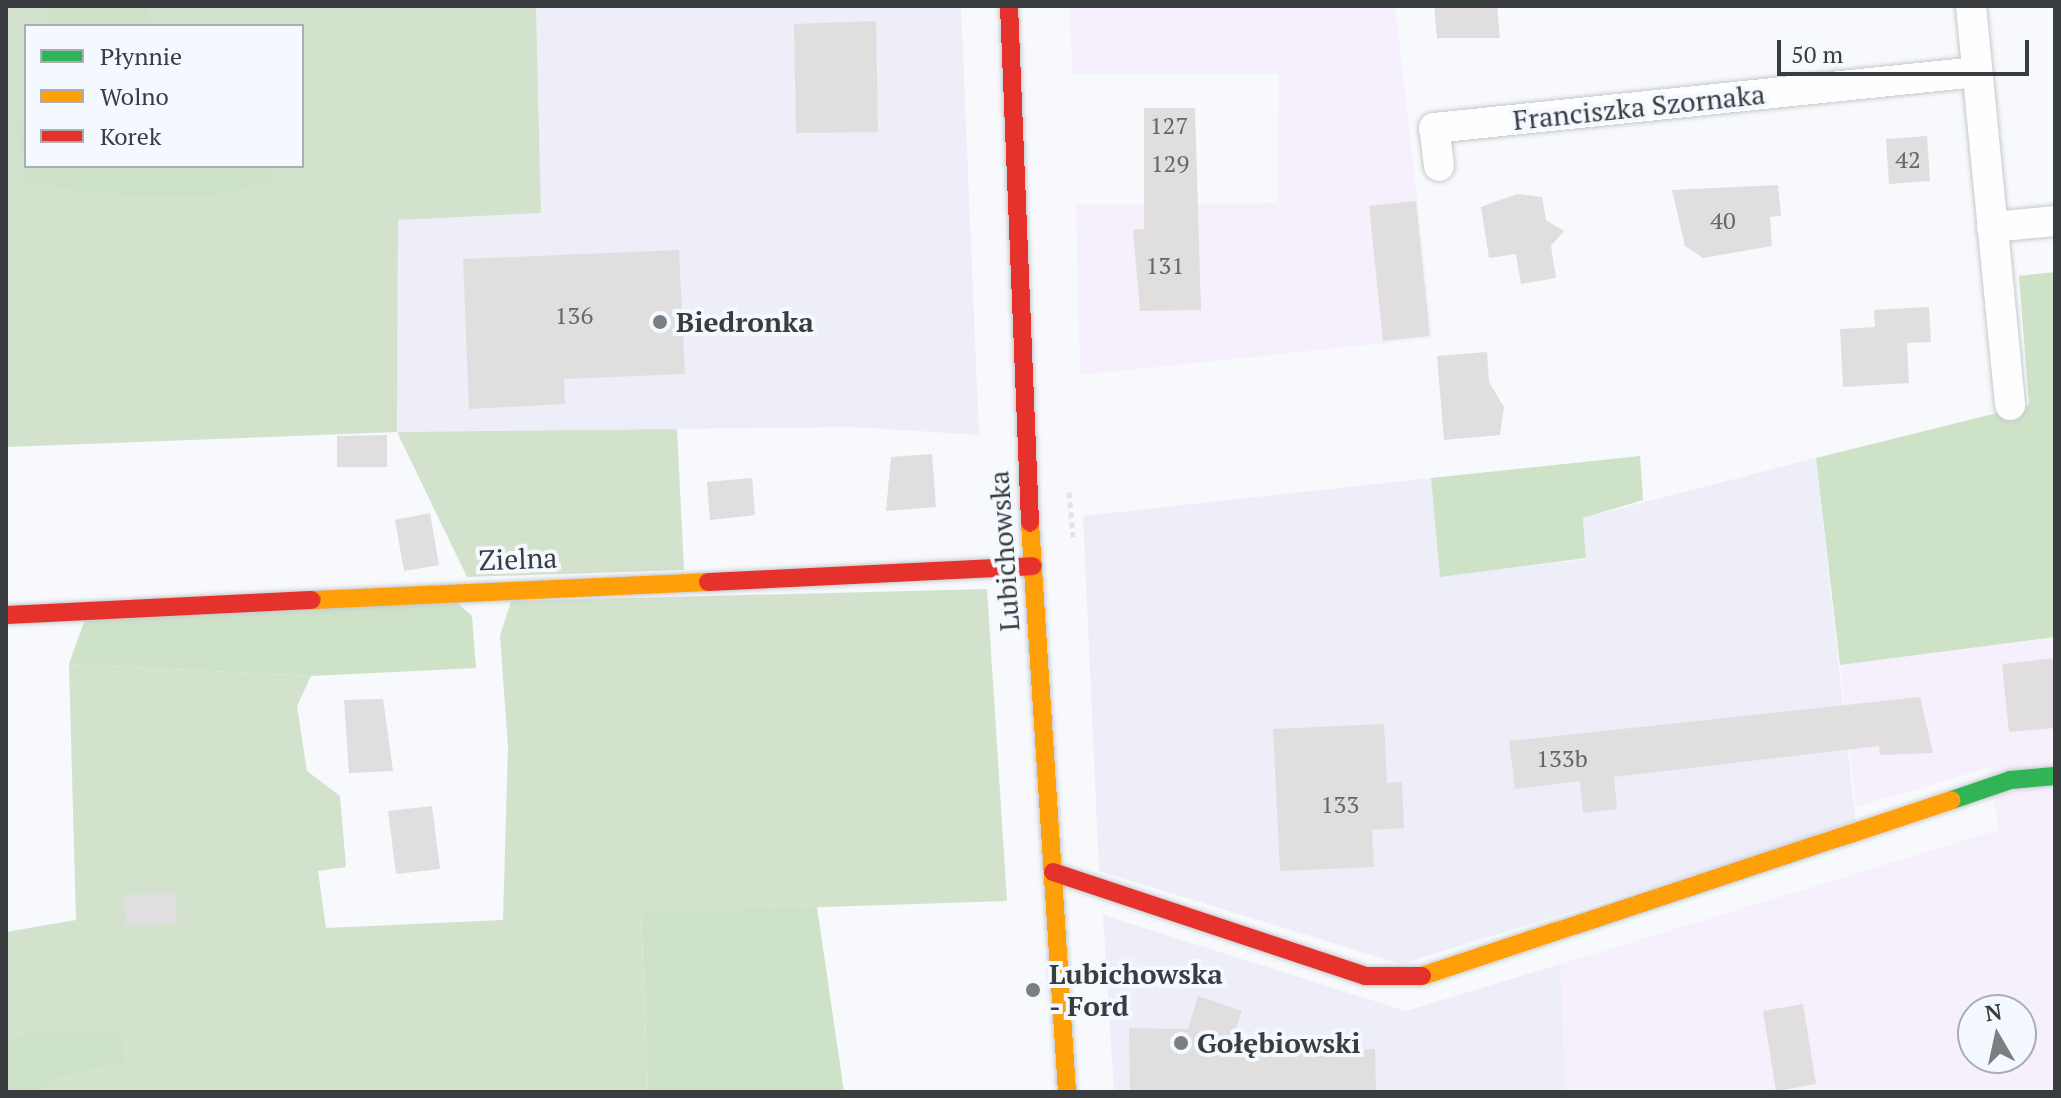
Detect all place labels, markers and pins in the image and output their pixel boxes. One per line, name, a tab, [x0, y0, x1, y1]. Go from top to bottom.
place label: Biedronka	[676, 305, 814, 339]
marker: Biedronka	[651, 313, 669, 331]
place label: Lubichowska - Ford	[1049, 957, 1223, 1023]
marker: Lubichowska - Ford	[1024, 981, 1042, 999]
place label: Gołębiowski	[1197, 1026, 1361, 1060]
marker: Gołębiowski	[1172, 1034, 1190, 1052]

